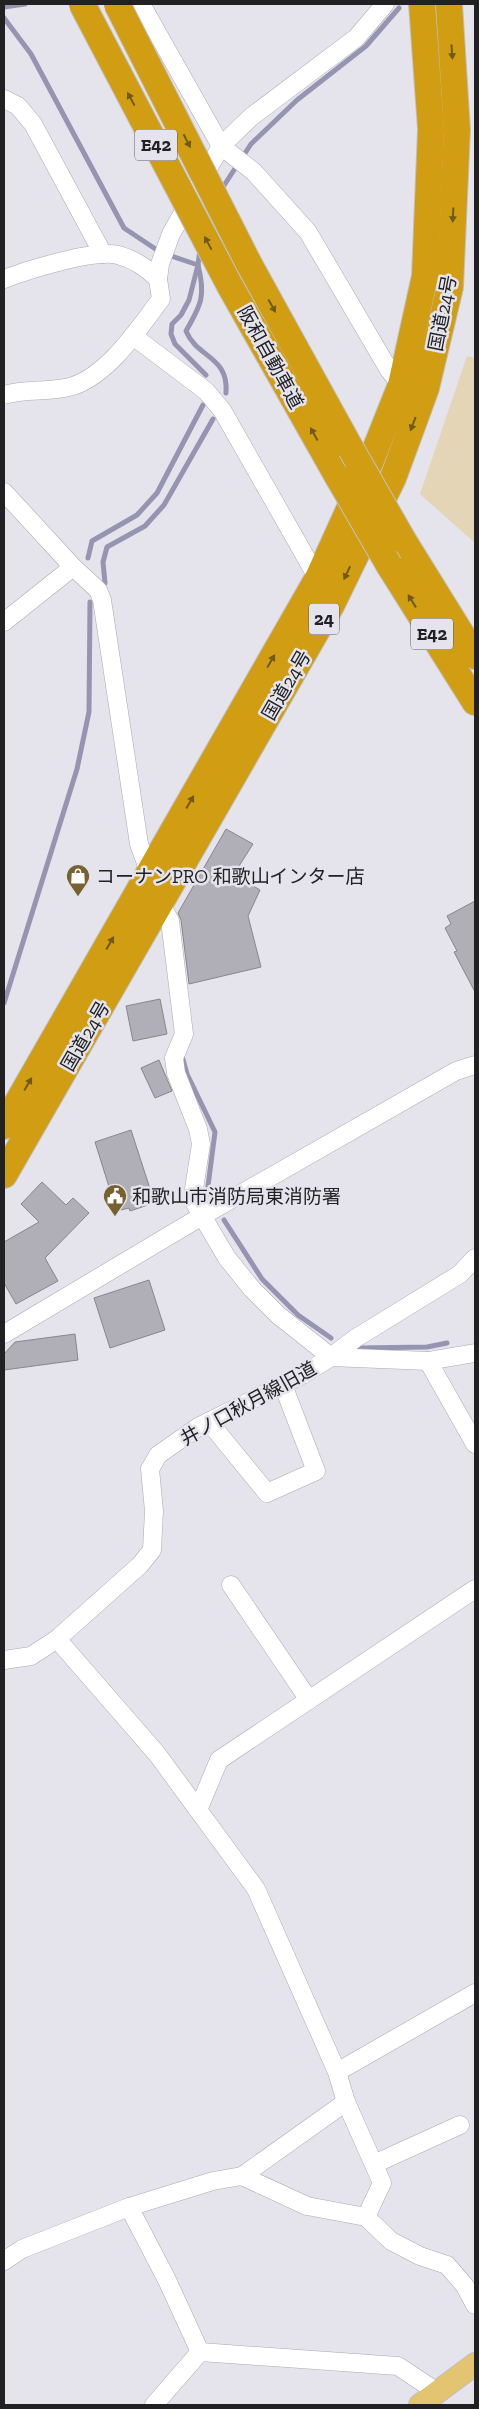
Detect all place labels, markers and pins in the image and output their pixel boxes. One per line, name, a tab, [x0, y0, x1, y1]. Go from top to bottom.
shop icon: コーナンPRO 和歌山インター店	[65, 863, 91, 897]
place label: コーナンPRO 和歌山インター店	[96, 865, 365, 888]
public building icon: 和歌山市消防局東消防署	[102, 1183, 128, 1217]
place label: 和歌山市消防局東消防署	[132, 1185, 341, 1208]

